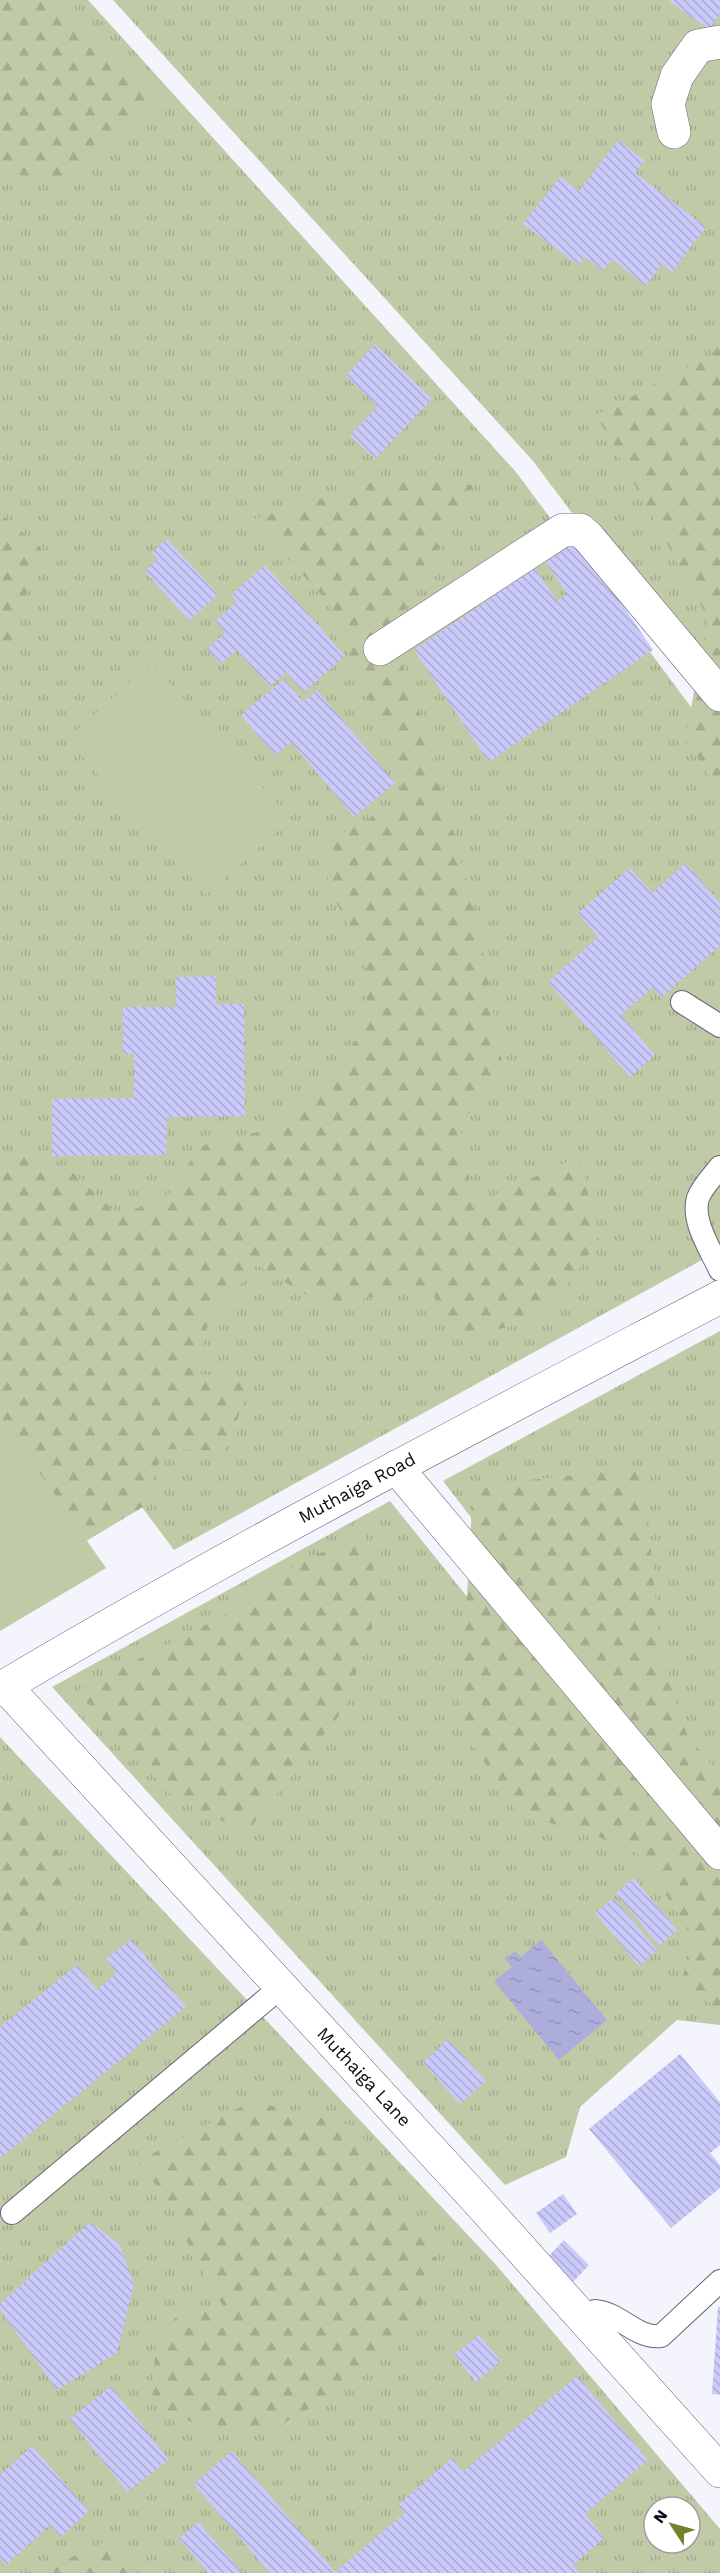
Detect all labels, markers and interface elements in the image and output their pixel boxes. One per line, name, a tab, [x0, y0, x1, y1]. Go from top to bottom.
street label: Muthaiga Road	[295, 1448, 419, 1527]
street label: Muthaiga Lane	[313, 2023, 416, 2131]
north arrow	[642, 2495, 702, 2555]
text: N	[649, 2506, 671, 2527]

